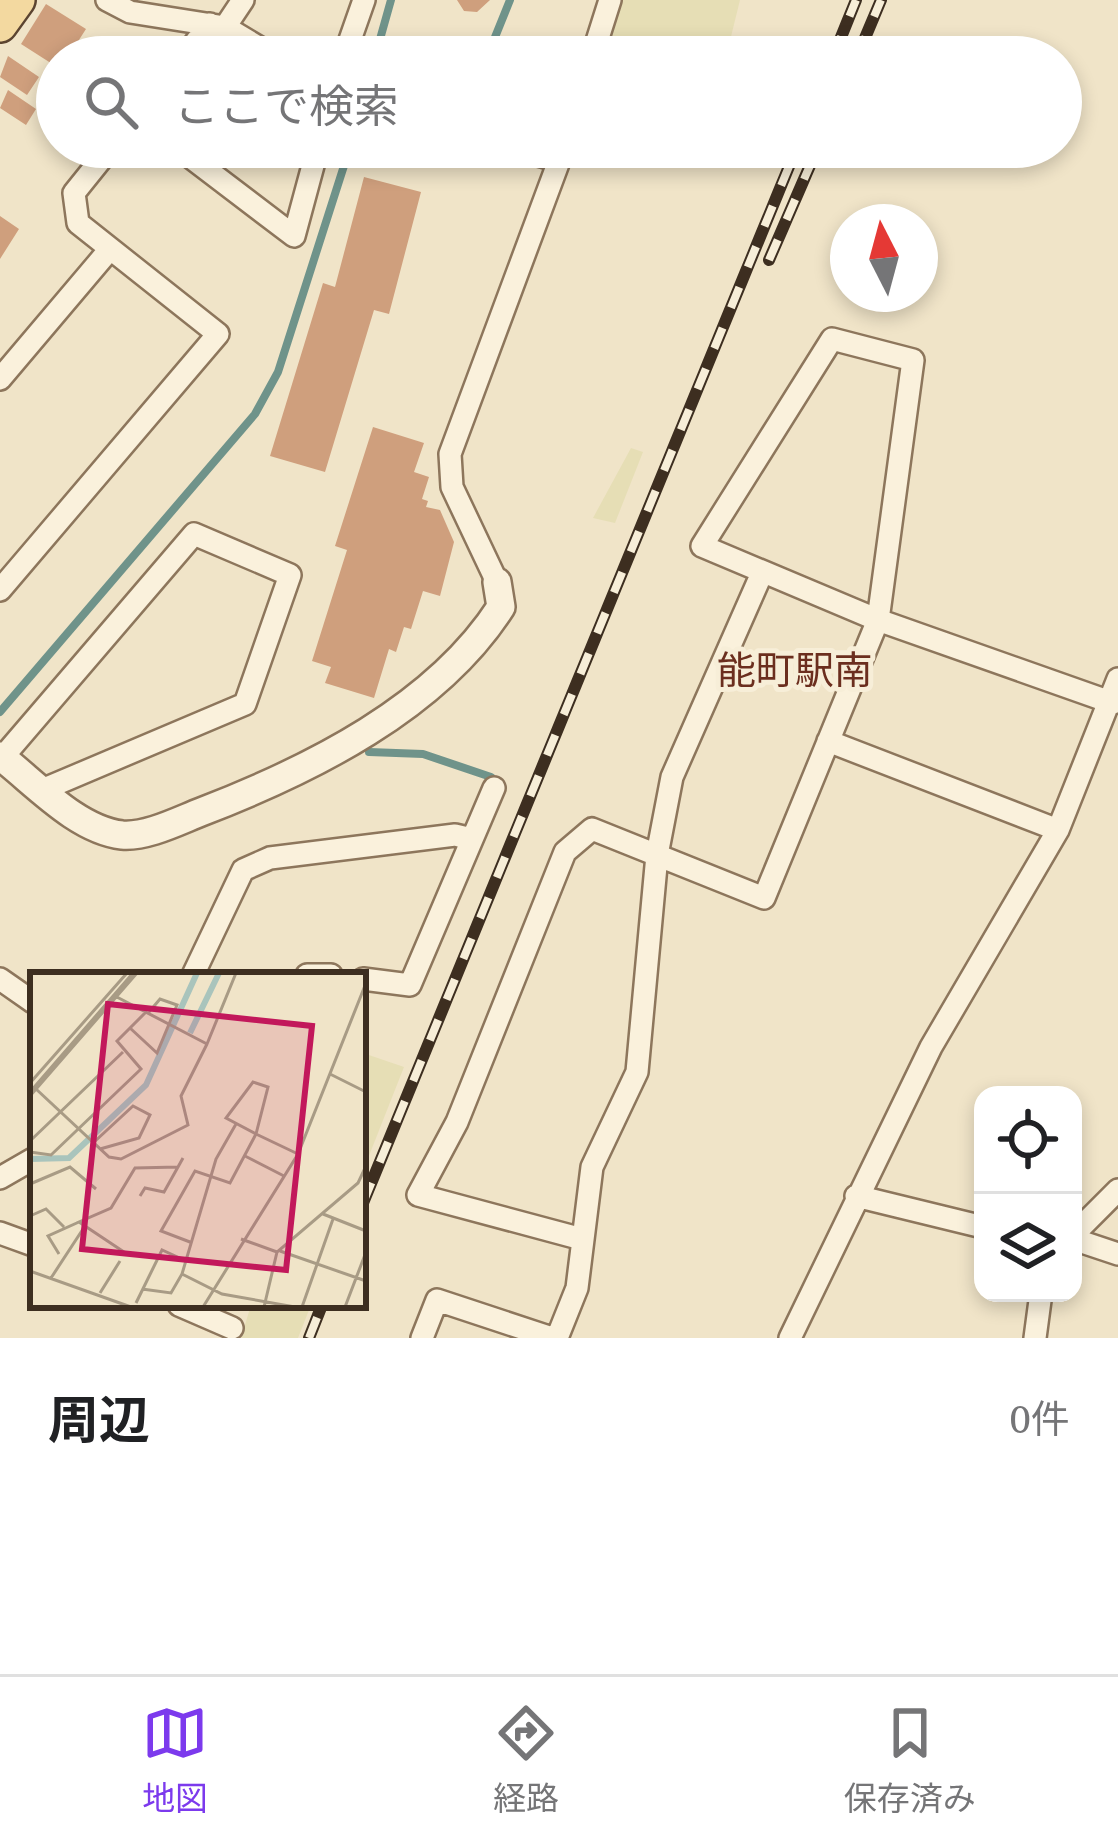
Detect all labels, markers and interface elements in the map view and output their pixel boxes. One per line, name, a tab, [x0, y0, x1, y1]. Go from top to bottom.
search box	[36, 36, 1082, 168]
icon: search	[78, 69, 144, 135]
text: ここで検索	[174, 74, 399, 135]
north arrow	[830, 204, 938, 312]
district label: 能町駅南	[717, 642, 873, 695]
inset map	[30, 972, 366, 1308]
map controls	[974, 1086, 1082, 1302]
button: locate	[974, 1086, 1082, 1194]
button: layers	[974, 1194, 1082, 1302]
text: 周辺	[48, 1383, 150, 1453]
text: 0件	[1009, 1391, 1070, 1444]
tab: 地図	[142, 1700, 208, 1820]
tab: 経路	[493, 1700, 559, 1820]
tab: 保存済み	[844, 1700, 976, 1820]

